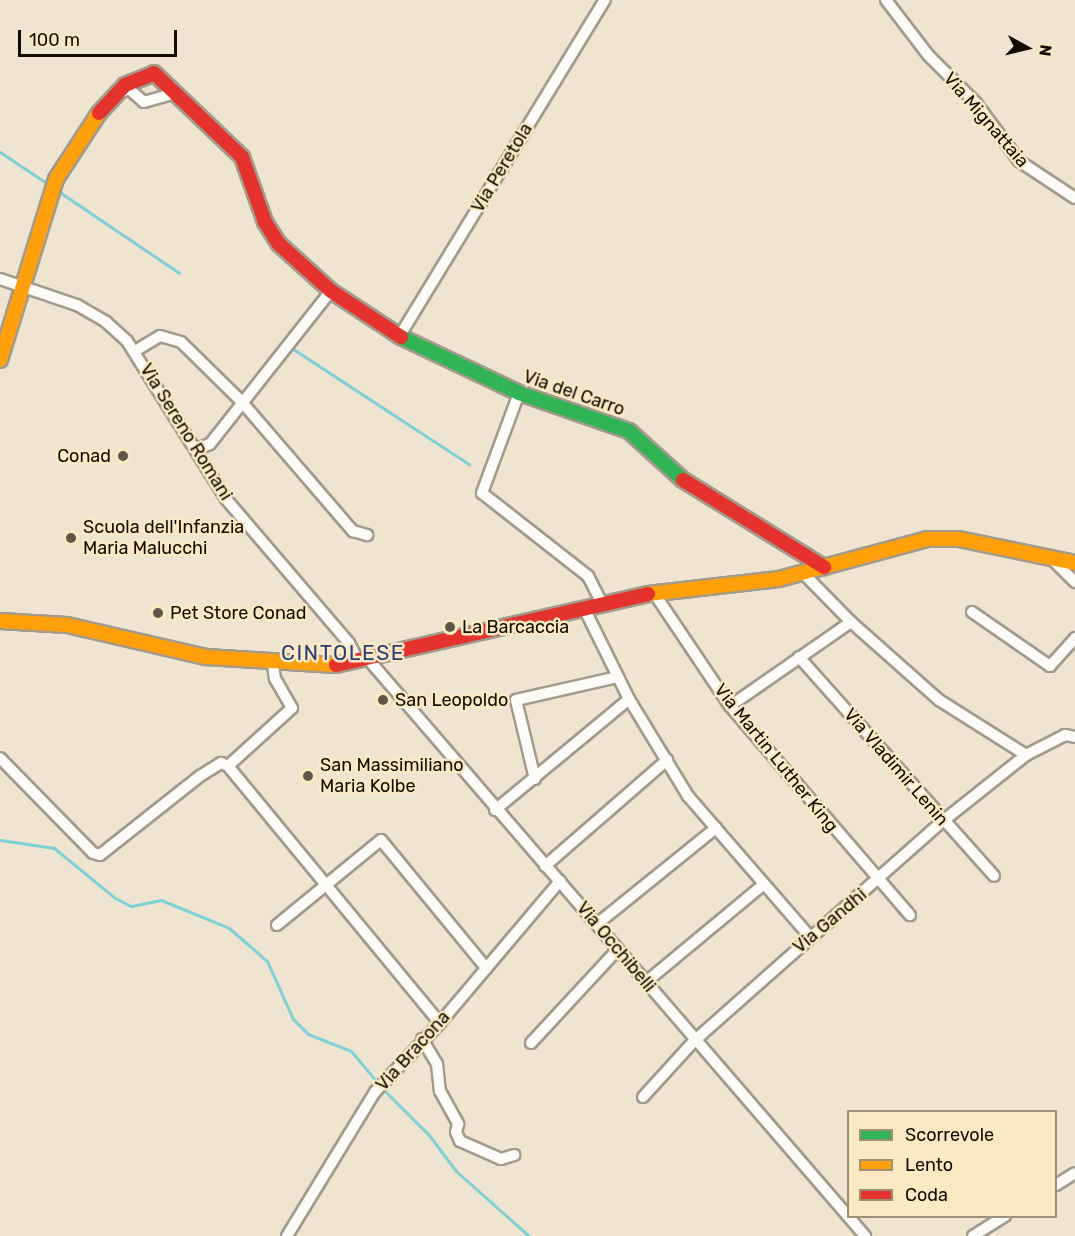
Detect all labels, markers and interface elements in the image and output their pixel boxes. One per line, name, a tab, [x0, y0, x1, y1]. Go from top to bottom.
scale bar	[21, 18, 180, 56]
north arrow	[997, 18, 1057, 78]
text: 100 m	[29, 29, 80, 51]
text: N	[1035, 44, 1056, 58]
street label: Via Mignattaia	[939, 68, 1033, 172]
street label: Via Peretola	[467, 119, 537, 217]
street label: Via Sereno Romani	[135, 360, 237, 504]
street label: Via del Carro	[520, 366, 628, 420]
place label: Conad	[57, 445, 111, 467]
marker: Conad	[116, 449, 130, 463]
place label: Scuola dell'Infanzia Maria Malucchi	[83, 517, 244, 560]
marker: Scuola dell'Infanzia Maria Malucchi	[64, 531, 78, 545]
place label: Pet Store Conad	[170, 602, 306, 624]
marker: Pet Store Conad	[151, 606, 165, 620]
place label: La Barcaccia	[462, 616, 569, 638]
marker: La Barcaccia	[443, 620, 457, 634]
district label: CINTOLESE	[281, 640, 405, 666]
street label: Via Martin Luther King	[709, 679, 843, 837]
place label: San Leopoldo	[395, 689, 508, 711]
marker: San Leopoldo	[376, 693, 390, 707]
street label: Via Vladimir Lenin	[839, 704, 953, 830]
place label: San Massimiliano Maria Kolbe	[320, 755, 464, 798]
marker: San Massimiliano Maria Kolbe	[301, 769, 315, 783]
street label: Via Gandhi	[789, 884, 871, 958]
street label: Via Occhibelli	[572, 897, 660, 997]
street label: Via Bracona	[371, 1007, 455, 1095]
legend	[847, 1110, 1057, 1218]
text: Scorrevole	[905, 1124, 994, 1146]
text: Lento	[905, 1154, 953, 1176]
text: Coda	[905, 1184, 948, 1206]

